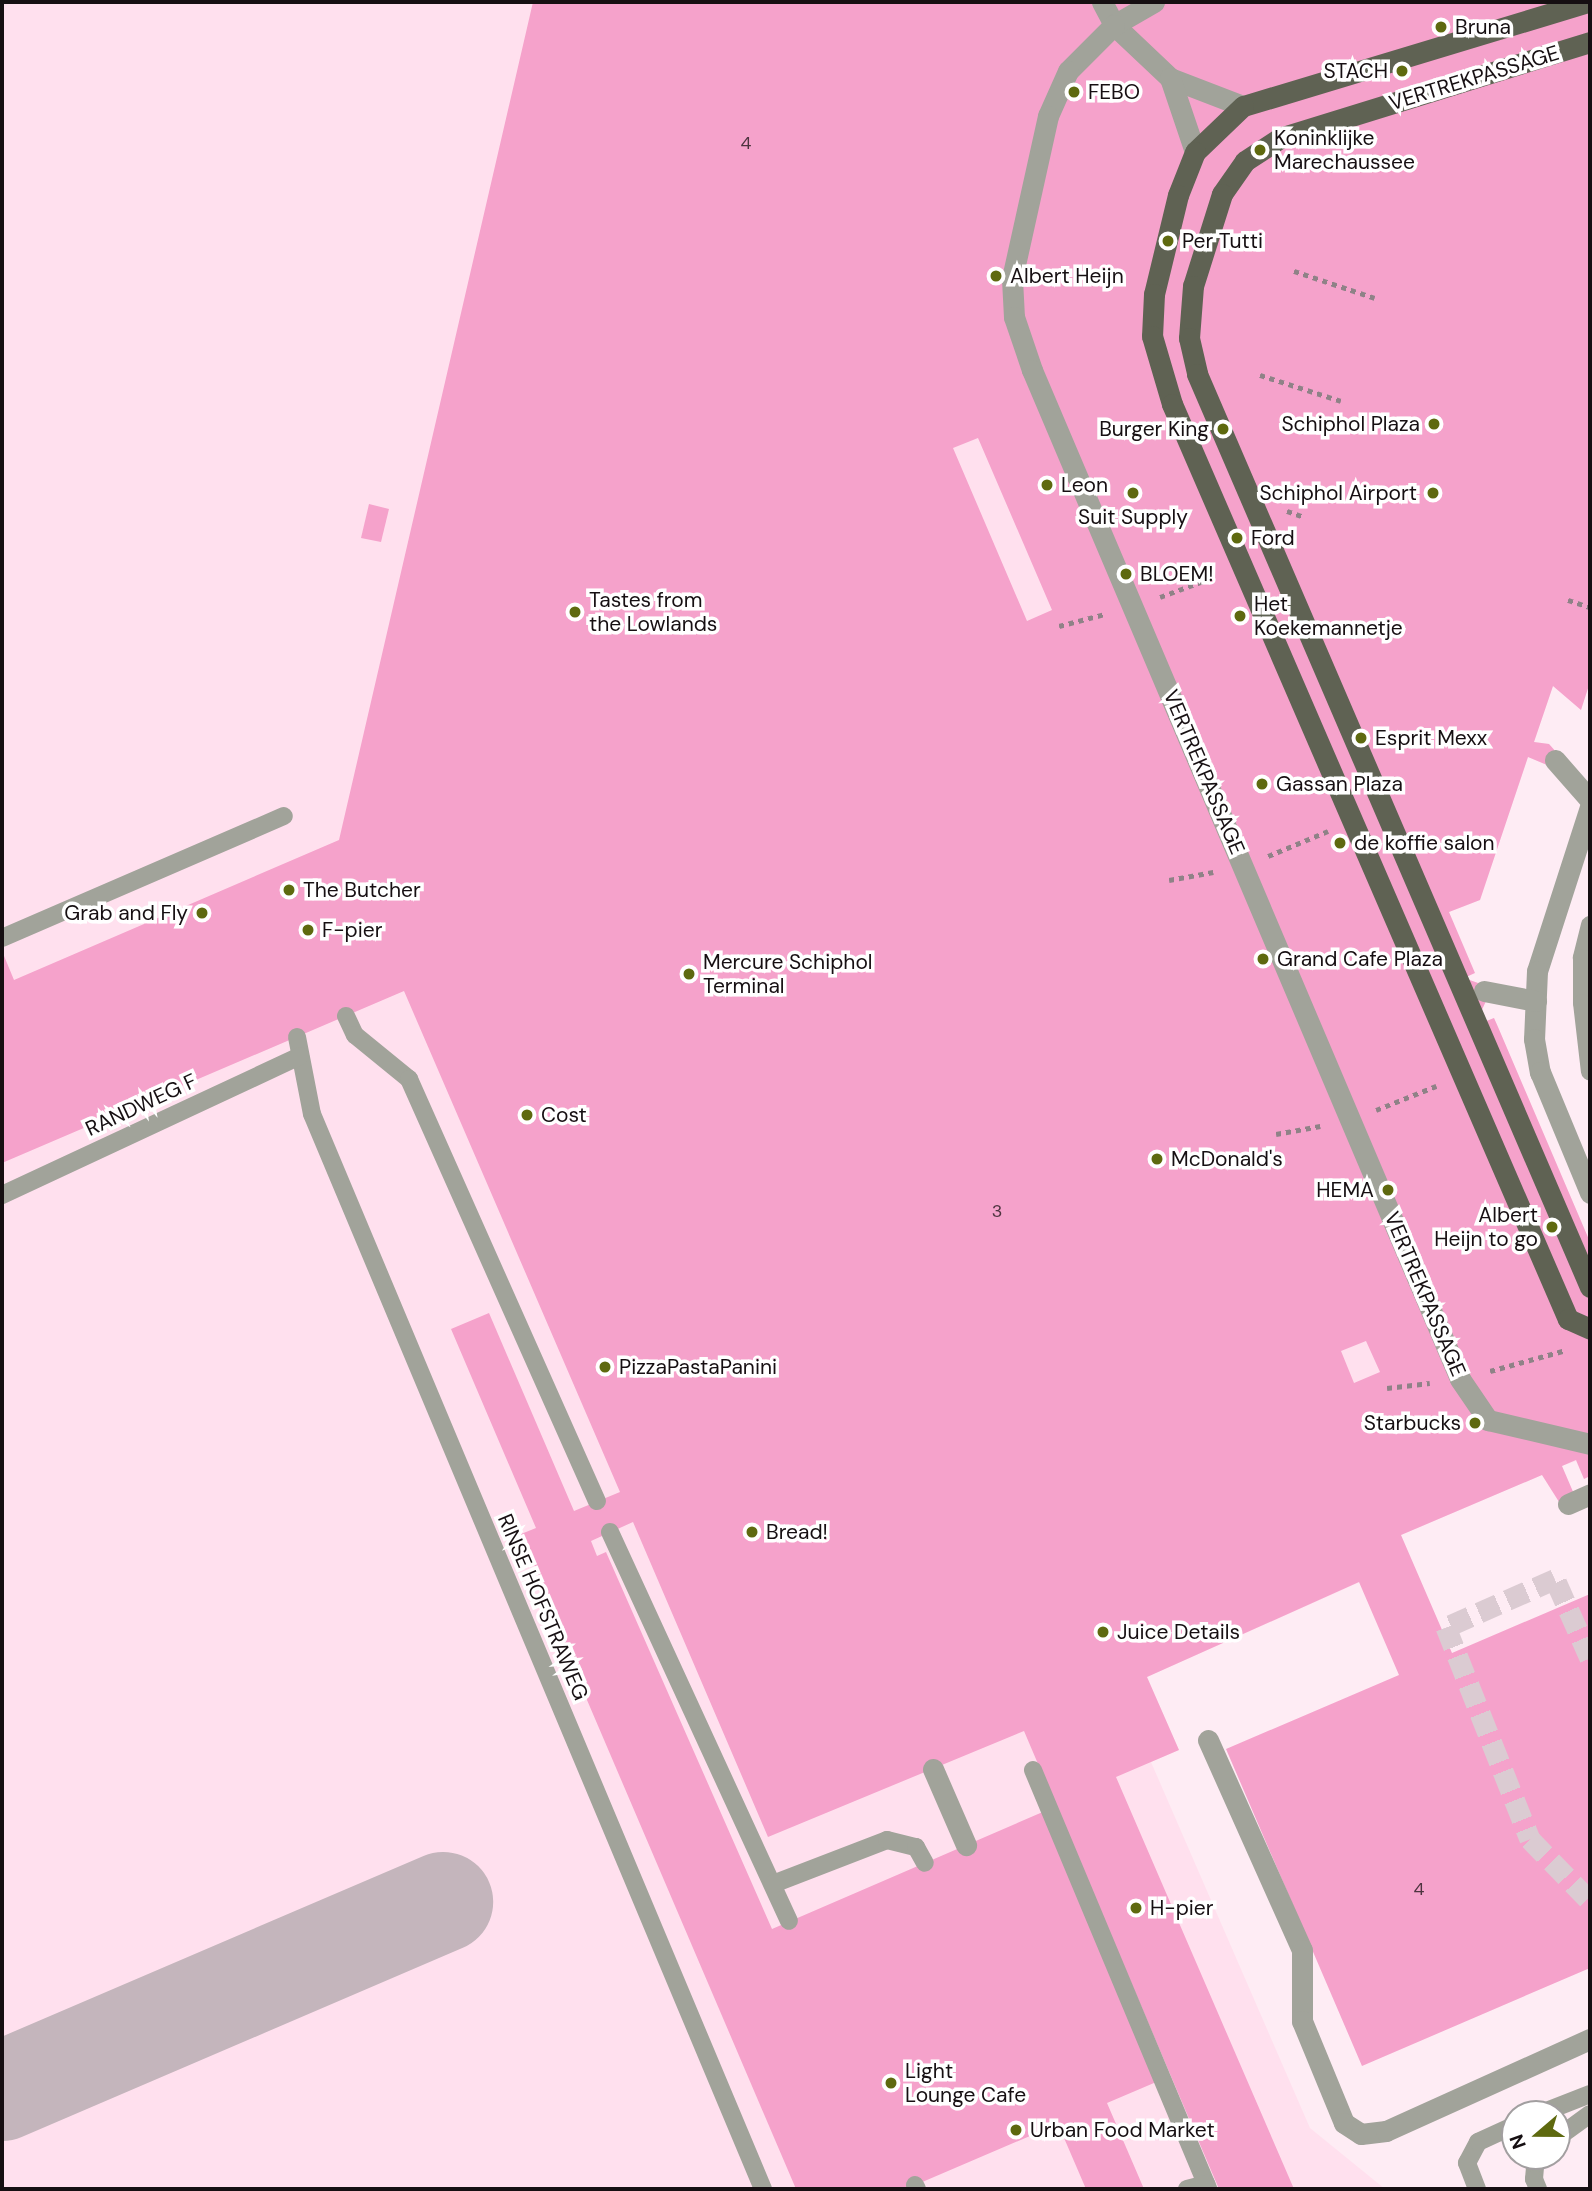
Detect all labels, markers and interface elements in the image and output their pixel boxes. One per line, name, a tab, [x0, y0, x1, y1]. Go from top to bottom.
place label: Bruna	[1455, 14, 1511, 40]
marker: Bruna	[1433, 19, 1449, 35]
street label: VERTREKPASSAGE	[1386, 40, 1562, 116]
place label: STACH	[1324, 58, 1388, 84]
marker: STACH	[1394, 63, 1410, 79]
place label: FEBO	[1088, 79, 1140, 105]
marker: FEBO	[1066, 84, 1082, 100]
place label: Koninklijke Marechaussee	[1274, 125, 1415, 175]
house number: 4	[741, 132, 751, 154]
marker: Koninklijke Marechaussee	[1252, 142, 1268, 158]
place label: Per Tutti	[1182, 228, 1263, 254]
marker: Per Tutti	[1160, 233, 1176, 249]
place label: Albert Heijn	[1010, 263, 1124, 289]
marker: Albert Heijn	[988, 268, 1004, 284]
place label: Schiphol Plaza	[1281, 411, 1420, 437]
place label: Burger King	[1099, 416, 1209, 442]
marker: Schiphol Plaza	[1426, 416, 1442, 432]
marker: Burger King	[1215, 421, 1231, 437]
place label: Leon	[1061, 472, 1108, 498]
marker: Leon	[1039, 477, 1055, 493]
place label: Schiphol Airport	[1259, 480, 1417, 506]
marker: Schiphol Airport	[1423, 483, 1443, 503]
marker: Suit Supply	[1125, 485, 1141, 501]
place label: Suit Supply	[1078, 504, 1188, 530]
place label: Ford	[1251, 525, 1295, 551]
marker: Ford	[1229, 530, 1245, 546]
place label: BLOEM!	[1140, 561, 1213, 587]
marker: BLOEM!	[1118, 566, 1134, 582]
place label: Tastes from the Lowlands	[589, 587, 717, 637]
place label: Het Koekemannetje	[1254, 591, 1403, 641]
marker: Tastes from the Lowlands	[567, 604, 583, 620]
marker: Het Koekemannetje	[1232, 608, 1248, 624]
street label: VERTREKPASSAGE	[1158, 686, 1250, 858]
place label: Esprit Mexx	[1375, 725, 1487, 751]
marker: Esprit Mexx	[1353, 730, 1369, 746]
place label: Gassan Plaza	[1276, 771, 1403, 797]
marker: Gassan Plaza	[1254, 776, 1270, 792]
place label: de koffie salon	[1354, 830, 1495, 856]
marker: de koffie salon	[1332, 835, 1348, 851]
place label: The Butcher	[303, 877, 421, 903]
marker: The Butcher	[281, 882, 297, 898]
place label: Grab and Fly	[64, 900, 188, 926]
marker: Grab and Fly	[194, 905, 210, 921]
place label: F-pier	[322, 917, 382, 943]
marker: F-pier	[300, 922, 316, 938]
place label: Grand Cafe Plaza	[1277, 946, 1443, 972]
place label: Mercure Schiphol Terminal	[703, 949, 873, 999]
marker: Grand Cafe Plaza	[1255, 951, 1271, 967]
marker: Mercure Schiphol Terminal	[681, 966, 697, 982]
street label: RANDWEG F	[81, 1068, 201, 1142]
place label: Cost	[541, 1102, 587, 1128]
marker: Cost	[519, 1107, 535, 1123]
place label: McDonald's	[1171, 1146, 1283, 1172]
marker: McDonald's	[1149, 1151, 1165, 1167]
place label: HEMA	[1316, 1177, 1374, 1203]
marker: HEMA	[1380, 1182, 1396, 1198]
house number: 3	[992, 1200, 1002, 1222]
place label: Albert Heijn to go	[1434, 1202, 1538, 1252]
street label: VERTREKPASSAGE	[1379, 1208, 1471, 1380]
marker: Albert Heijn to go	[1544, 1219, 1560, 1235]
place label: PizzaPastaPanini	[619, 1354, 777, 1380]
marker: PizzaPastaPanini	[597, 1359, 613, 1375]
place label: Starbucks	[1364, 1410, 1461, 1436]
marker: Starbucks	[1467, 1415, 1483, 1431]
street label: RINSE HOFSTRAWEG	[492, 1510, 594, 1704]
place label: Bread!	[766, 1519, 828, 1545]
marker: Bread!	[744, 1524, 760, 1540]
place label: Juice Details	[1117, 1619, 1240, 1645]
marker: Juice Details	[1095, 1624, 1111, 1640]
house number: 4	[1414, 1878, 1424, 1900]
place label: H-pier	[1150, 1895, 1214, 1921]
marker: H-pier	[1128, 1900, 1144, 1916]
place label: Light Lounge Cafe	[905, 2058, 1026, 2108]
marker: Light Lounge Cafe	[883, 2075, 899, 2091]
north arrow	[1501, 2100, 1571, 2170]
place label: Urban Food Market	[1030, 2117, 1215, 2143]
marker: Urban Food Market	[1008, 2122, 1024, 2138]
text: N	[1504, 2131, 1532, 2152]

